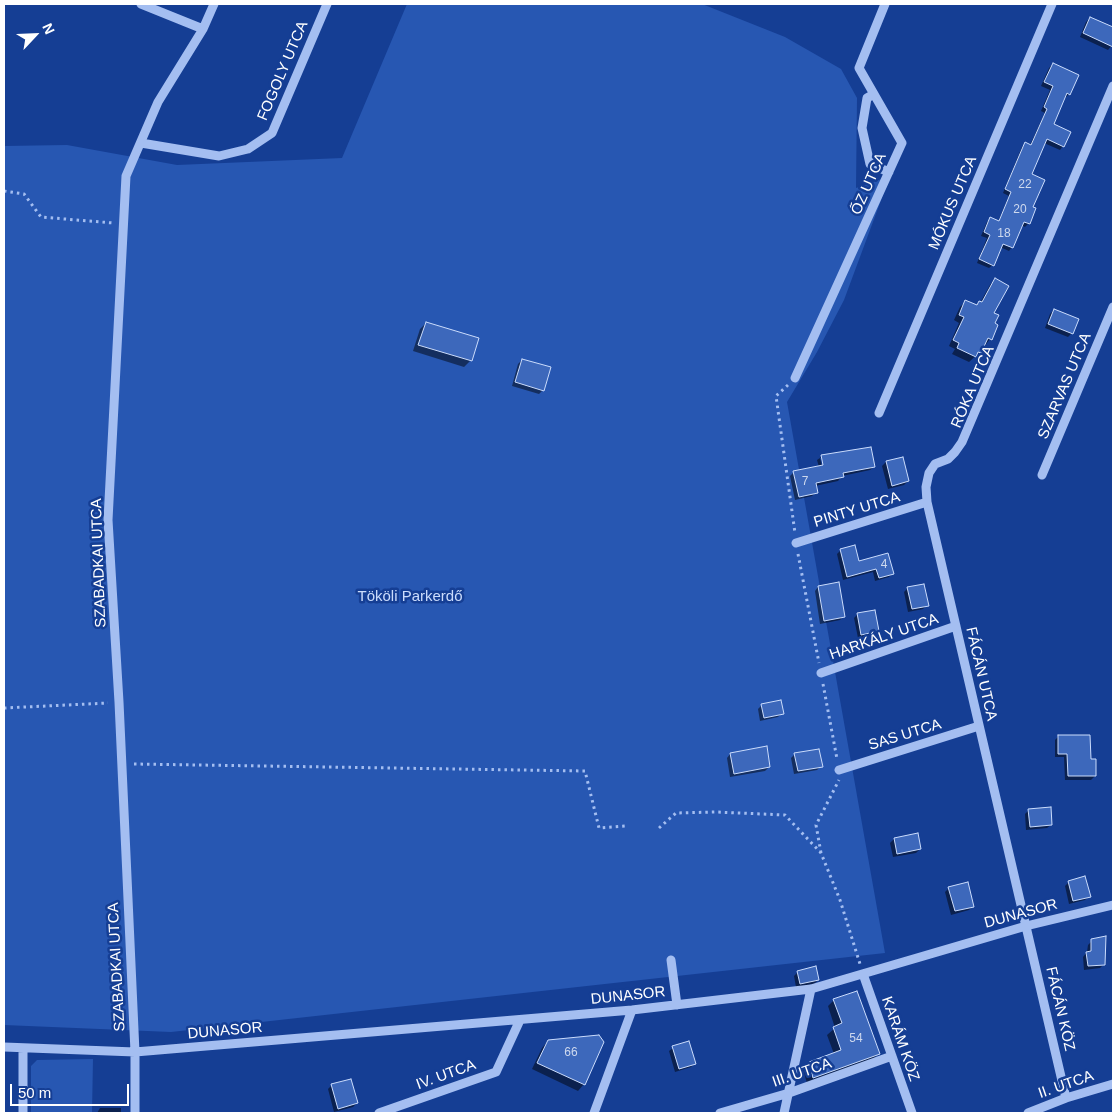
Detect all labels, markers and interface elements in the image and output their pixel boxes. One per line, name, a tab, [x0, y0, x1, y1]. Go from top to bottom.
north arrow	[10, 10, 60, 60]
street label: FOGOLY UTCA	[254, 19, 312, 123]
text: N	[39, 21, 58, 37]
street label: ŐZ UTCA	[847, 150, 891, 218]
street label: MÓKUS UTCA	[925, 153, 981, 253]
house number: 22	[1018, 178, 1032, 192]
house number: 20	[1013, 203, 1027, 217]
house number: 18	[997, 227, 1011, 241]
street label: SZARVAS UTCA	[1035, 330, 1095, 442]
street label: RÓKA UTCA	[948, 343, 998, 431]
house number: 7	[802, 475, 808, 489]
street label: PINTY UTCA	[812, 488, 902, 532]
street label: SZABADKAI UTCA	[88, 498, 110, 628]
house number: 4	[881, 558, 887, 572]
park label: Tököli Parkerdő	[357, 588, 463, 606]
street label: HARKÁLY UTCA	[827, 610, 941, 664]
street label: FÁCÁN UTCA	[961, 625, 1001, 723]
street label: SAS UTCA	[867, 715, 943, 755]
street label: DUNASOR	[982, 896, 1060, 932]
street label: SZABADKAI UTCA	[105, 902, 129, 1032]
street label: FÁCÁN KÖZ	[1042, 965, 1078, 1053]
street label: DUNASOR	[590, 983, 666, 1009]
street label: KARÁM KÖZ	[877, 994, 923, 1084]
street label: DUNASOR	[187, 1019, 263, 1043]
house number: 54	[849, 1032, 863, 1046]
house number: 66	[564, 1046, 578, 1060]
street label: III. UTCA	[770, 1054, 834, 1092]
street label: IV. UTCA	[414, 1056, 478, 1094]
street label: II. UTCA	[1036, 1067, 1096, 1103]
scale bar	[12, 1074, 131, 1106]
text: 50 m	[18, 1084, 51, 1101]

